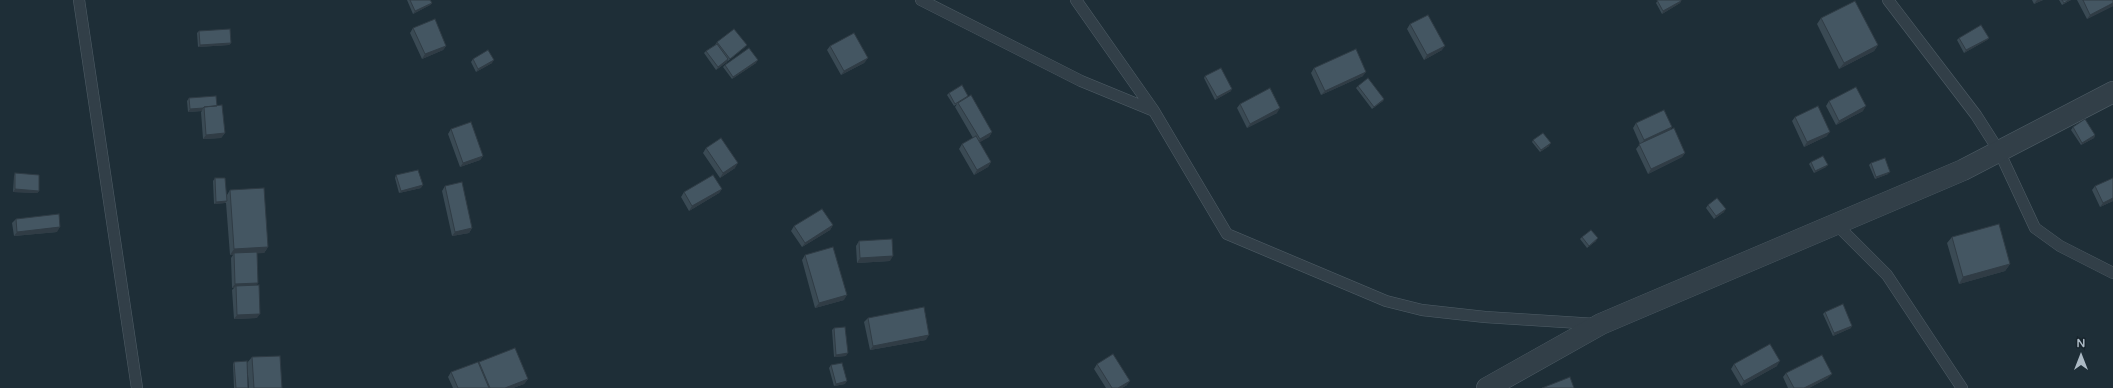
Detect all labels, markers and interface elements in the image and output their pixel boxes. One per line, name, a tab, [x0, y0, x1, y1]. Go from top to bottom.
north arrow	[2061, 336, 2101, 376]
text: N	[2077, 337, 2085, 350]

